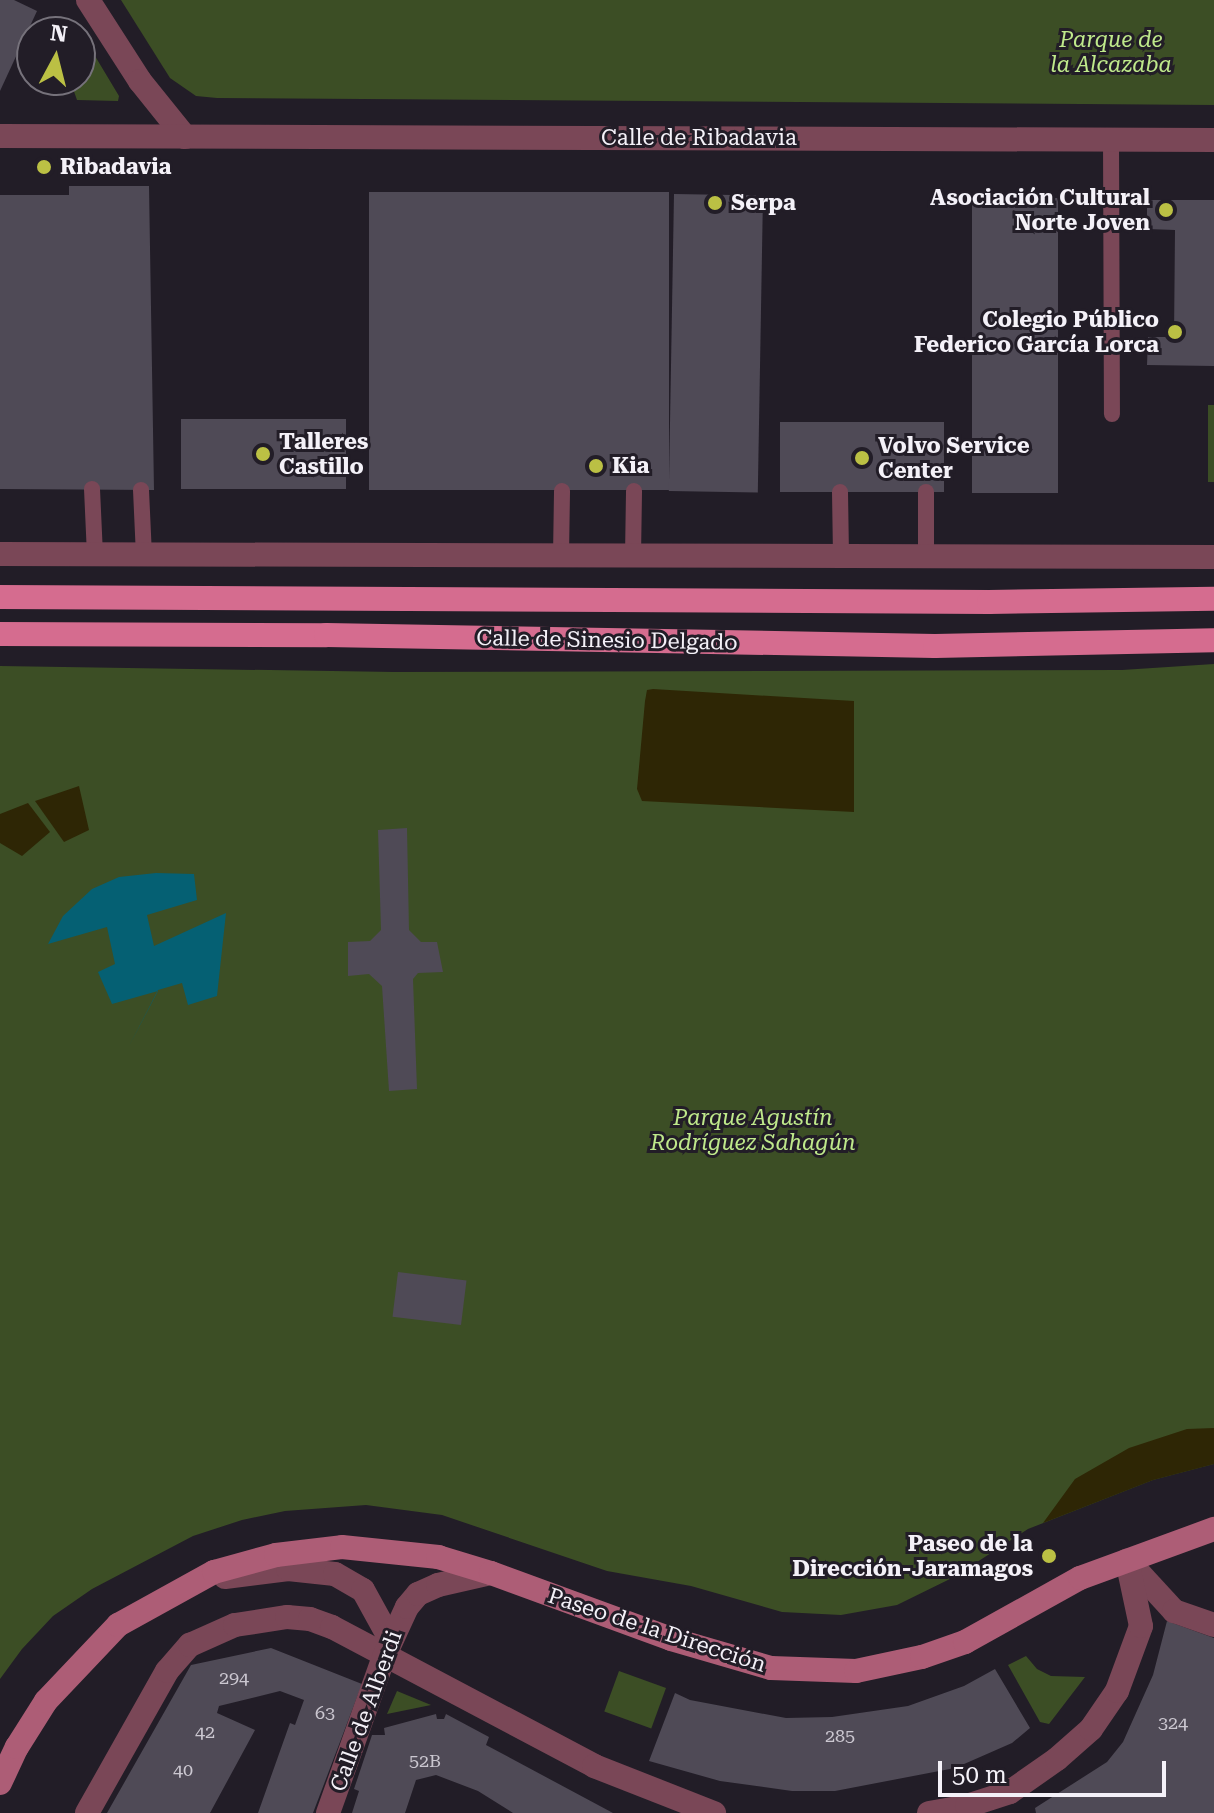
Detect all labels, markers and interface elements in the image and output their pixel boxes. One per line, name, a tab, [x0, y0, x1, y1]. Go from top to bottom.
north arrow	[16, 16, 96, 96]
text: N	[49, 20, 69, 47]
park label: Parque de la Alcazaba	[1050, 26, 1172, 78]
street label: Calle de Ribadavia	[601, 125, 797, 151]
place label: Ribadavia	[60, 154, 171, 180]
marker: Ribadavia	[35, 158, 53, 176]
place label: Asociación Cultural Norte Joven	[930, 184, 1150, 236]
place label: Serpa	[731, 190, 796, 216]
marker: Serpa	[706, 194, 724, 212]
marker: Asociación Cultural Norte Joven	[1157, 201, 1175, 219]
place label: Colegio Público Federico García Lorca	[914, 306, 1159, 358]
marker: Colegio Público Federico García Lorca	[1166, 323, 1184, 341]
place label: Talleres Castillo	[279, 428, 368, 480]
place label: Volvo Service Center	[878, 432, 1030, 484]
marker: Talleres Castillo	[254, 445, 272, 463]
marker: Volvo Service Center	[853, 449, 871, 467]
place label: Kia	[612, 453, 650, 479]
marker: Kia	[587, 457, 605, 475]
street label: Calle de Sinesio Delgado	[476, 625, 738, 655]
park label: Parque Agustín Rodríguez Sahagún	[650, 1104, 856, 1156]
place label: Paseo de la Dirección-Jaramagos	[792, 1530, 1033, 1582]
marker: Paseo de la Dirección-Jaramagos	[1040, 1547, 1058, 1565]
street label: Paseo de la Dirección	[545, 1582, 769, 1678]
street label: Calle de Alberdi	[325, 1627, 407, 1795]
house number: 294	[219, 1667, 249, 1689]
house number: 63	[315, 1702, 335, 1724]
house number: 324	[1158, 1712, 1188, 1734]
house number: 42	[195, 1721, 215, 1743]
house number: 285	[825, 1725, 855, 1747]
scale bar	[942, 1745, 1170, 1795]
house number: 52B	[409, 1750, 441, 1772]
house number: 40	[173, 1759, 193, 1781]
text: 50 m	[952, 1761, 1007, 1789]

